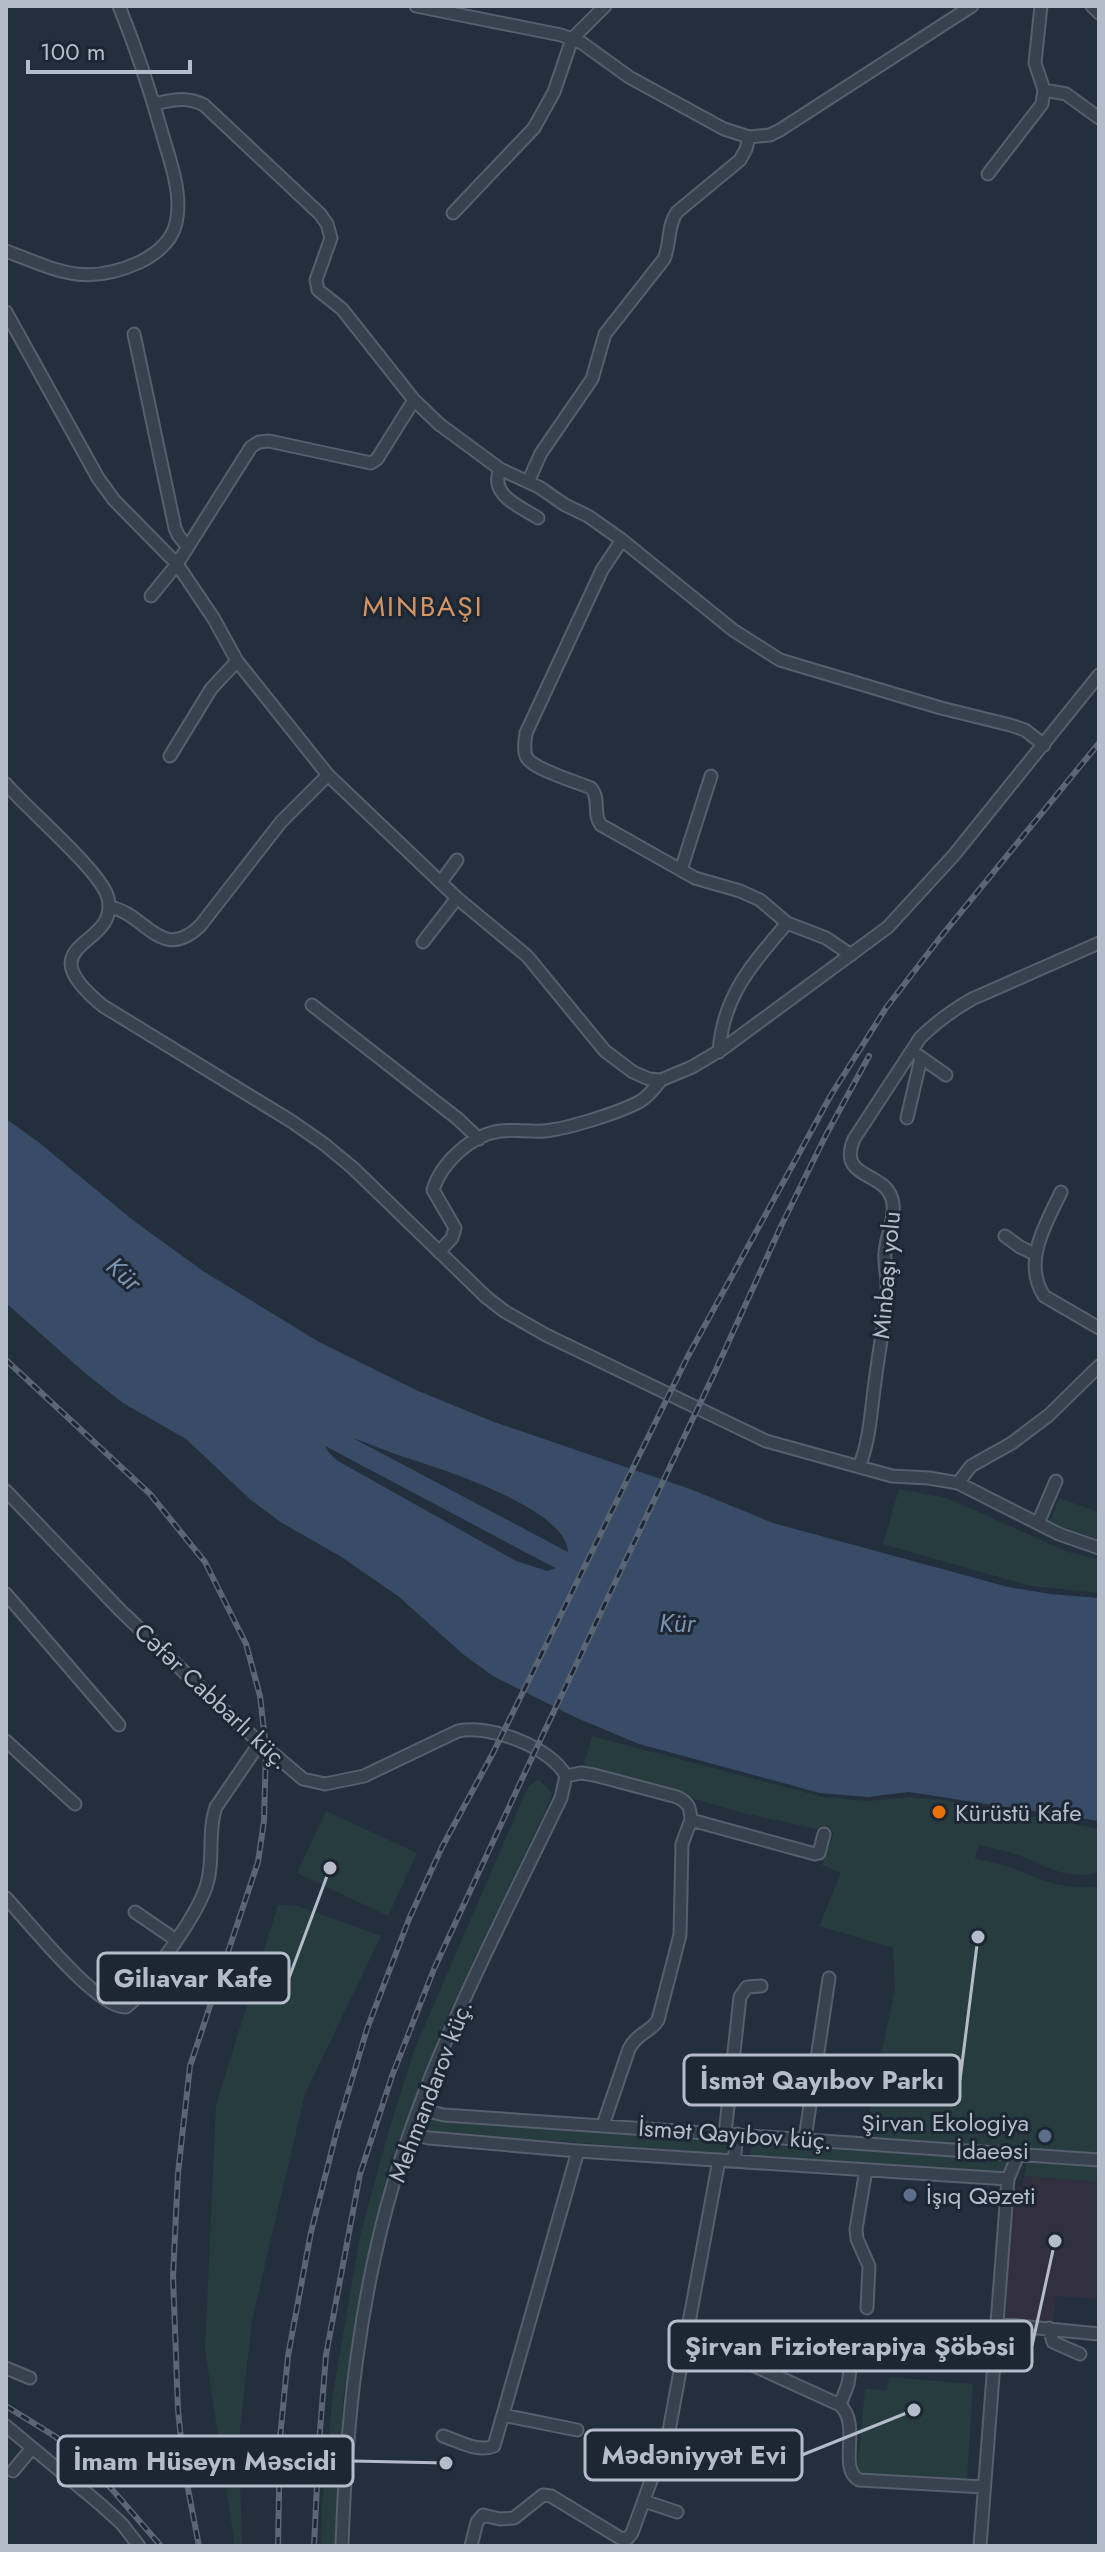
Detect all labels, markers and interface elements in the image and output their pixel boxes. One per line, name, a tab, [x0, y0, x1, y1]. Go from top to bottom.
scale bar	[28, 24, 190, 74]
text: 100 m	[40, 34, 106, 69]
district label: MINBAŞI	[362, 586, 484, 627]
street label: Minbaşı yolu	[863, 1210, 909, 1340]
water label: Kür	[98, 1248, 151, 1301]
water label: Kür	[659, 1604, 696, 1642]
street label: Cəfər Cabbarlı küç.	[126, 1615, 298, 1777]
place label: Kürüstü Kafe	[955, 1795, 1082, 1830]
marker: Kürüstü Kafe	[930, 1803, 948, 1821]
callout: Gilıavar Kafe	[98, 1953, 289, 2003]
text: Gilıavar Kafe	[114, 1959, 272, 1997]
street label: Mehmandarov küç.	[379, 1995, 481, 2187]
callout: İsmət Qayıbov Parkı	[684, 2055, 960, 2105]
text: İsmət Qayıbov Parkı	[700, 2061, 944, 2099]
place label: Şirvan Ekologiya İdaeəsi	[862, 2105, 1029, 2168]
street label: İsmət Qayıbov küç.	[637, 2110, 833, 2158]
marker: Şirvan Ekologiya İdaeəsi	[1036, 2127, 1054, 2145]
place label: İşıq Qəzeti	[926, 2178, 1036, 2213]
marker: İşıq Qəzeti	[901, 2186, 919, 2204]
callout: Şirvan Fizioterapiya Şöbəsi	[669, 2321, 1032, 2371]
text: Şirvan Fizioterapiya Şöbəsi	[685, 2327, 1015, 2365]
callout: Mədəniyyət Evi	[585, 2430, 802, 2480]
callout: İmam Hüseyn Məscidi	[58, 2436, 353, 2486]
text: Mədəniyyət Evi	[601, 2436, 787, 2474]
text: İmam Hüseyn Məscidi	[73, 2442, 337, 2480]

